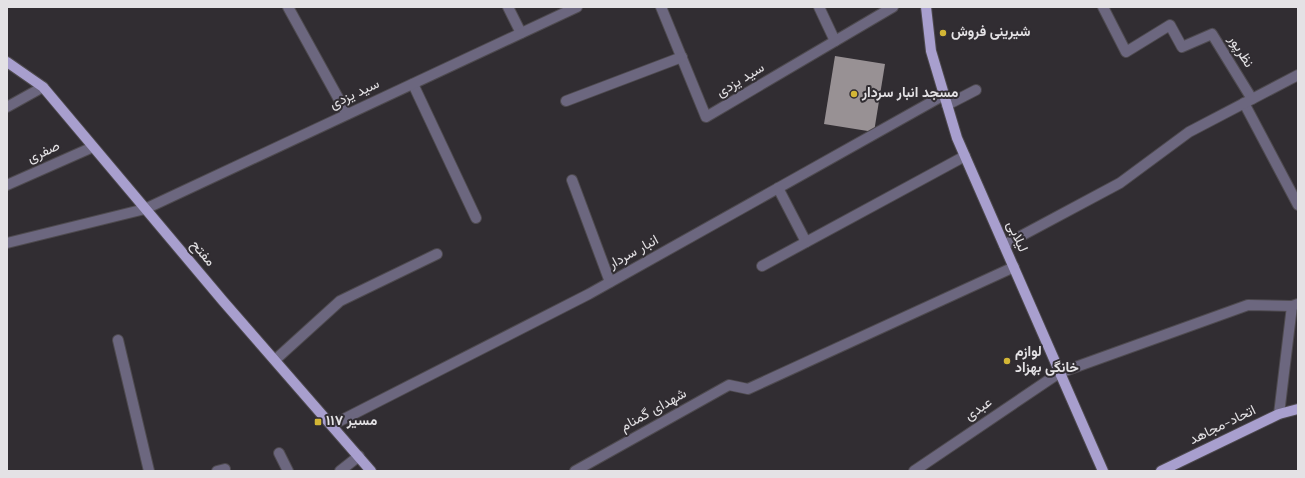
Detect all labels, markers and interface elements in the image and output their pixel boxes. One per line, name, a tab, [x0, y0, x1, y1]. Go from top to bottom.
place label: شیرینی فروش	[951, 22, 1030, 44]
marker: شیرینی فروش	[938, 28, 948, 38]
street label: نظرپور	[1221, 30, 1259, 73]
street label: سید یزدی	[713, 58, 769, 104]
street label: سید یزدی	[326, 74, 384, 116]
place label: مسجد انبار سردار	[861, 83, 959, 105]
marker: مسجد انبار سردار	[849, 89, 859, 99]
street label: صفری	[24, 136, 64, 170]
street label: لیلابی	[999, 218, 1033, 256]
street label: انبار سردار	[604, 230, 663, 276]
street label: مفتح	[184, 236, 220, 272]
place label: لوازم خانگی بهزاد	[1015, 342, 1079, 380]
marker: لوازم خانگی بهزاد	[1002, 356, 1012, 366]
street label: شهدای گمنام	[617, 384, 691, 438]
street label: عبدی	[961, 393, 997, 427]
street label: اتحاد-مجاهد	[1186, 400, 1260, 452]
place label: مسیر ۱۱۷	[326, 411, 378, 433]
marker: مسیر ۱۱۷	[313, 417, 323, 427]

